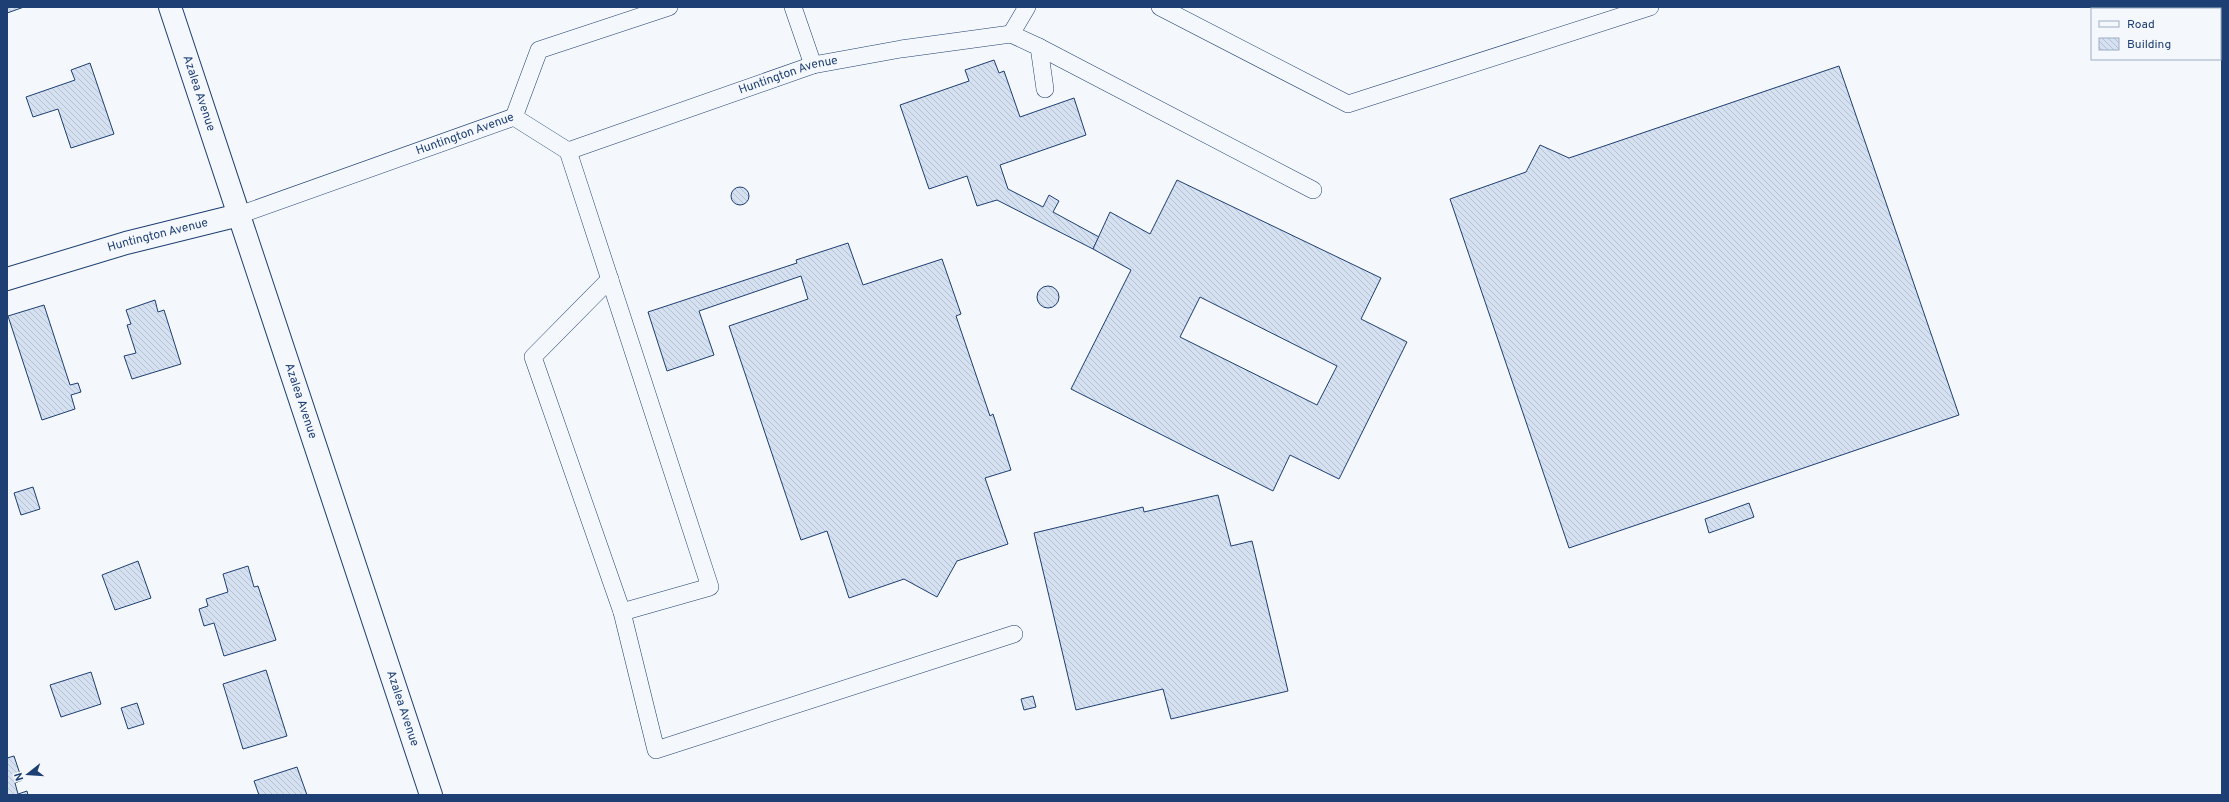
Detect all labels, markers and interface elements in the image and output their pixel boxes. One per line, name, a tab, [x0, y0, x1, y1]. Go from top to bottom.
legend	[2091, 8, 2221, 60]
text: Road	[2127, 17, 2155, 33]
text: Building	[2127, 37, 2171, 53]
street label: Azalea Avenue	[179, 53, 219, 133]
street label: Huntington Avenue	[736, 53, 839, 98]
street label: Huntington Avenue	[414, 110, 516, 159]
street label: Huntington Avenue	[106, 215, 210, 256]
street label: Azalea Avenue	[280, 361, 320, 441]
street label: Azalea Avenue	[382, 669, 422, 748]
north arrow	[8, 754, 48, 794]
text: N	[12, 771, 27, 782]

